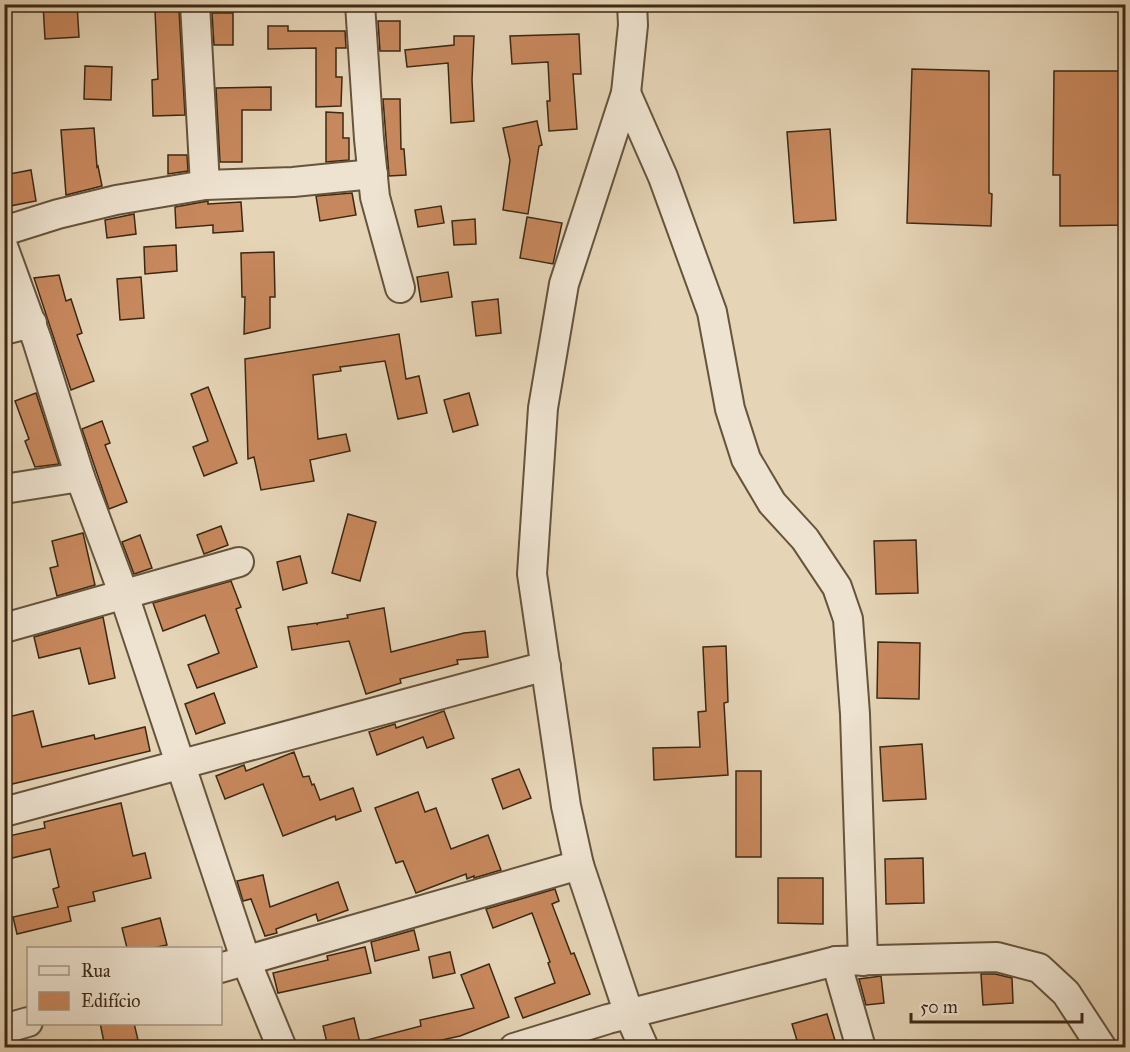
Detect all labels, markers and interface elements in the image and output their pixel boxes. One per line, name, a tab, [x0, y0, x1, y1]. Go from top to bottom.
legend	[27, 947, 222, 1025]
text: Rua	[81, 960, 111, 982]
scale bar	[911, 986, 1082, 1024]
text: Edifício	[81, 990, 140, 1012]
text: 50 m	[920, 996, 958, 1018]

